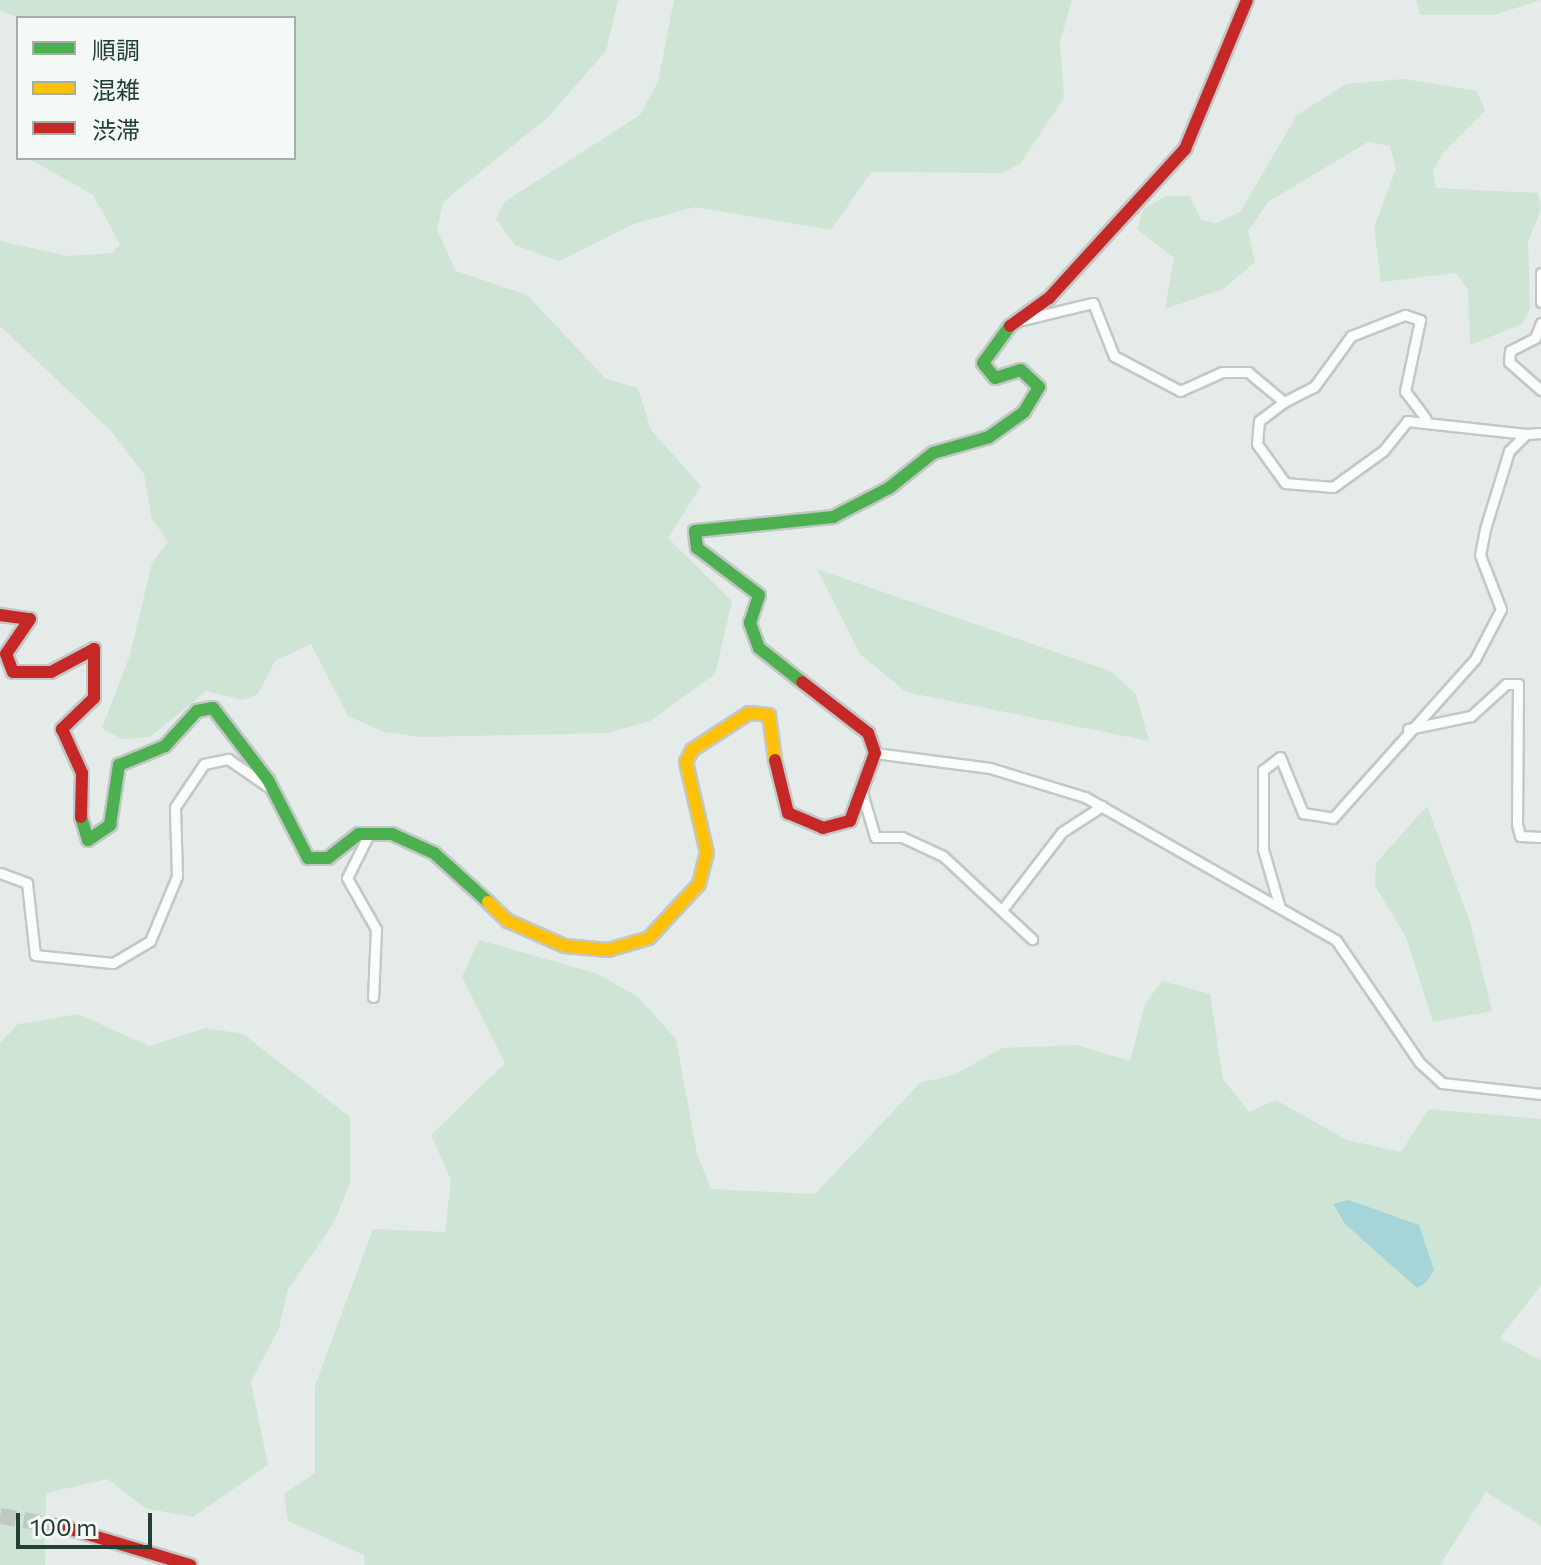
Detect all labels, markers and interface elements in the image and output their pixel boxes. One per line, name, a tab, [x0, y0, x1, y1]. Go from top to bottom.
legend	[16, 16, 296, 160]
text: 順調	[92, 35, 140, 64]
text: 混雑	[92, 75, 140, 104]
text: 渋滞	[92, 115, 140, 144]
scale bar	[20, 1497, 156, 1547]
text: 100 m	[30, 1512, 97, 1541]

